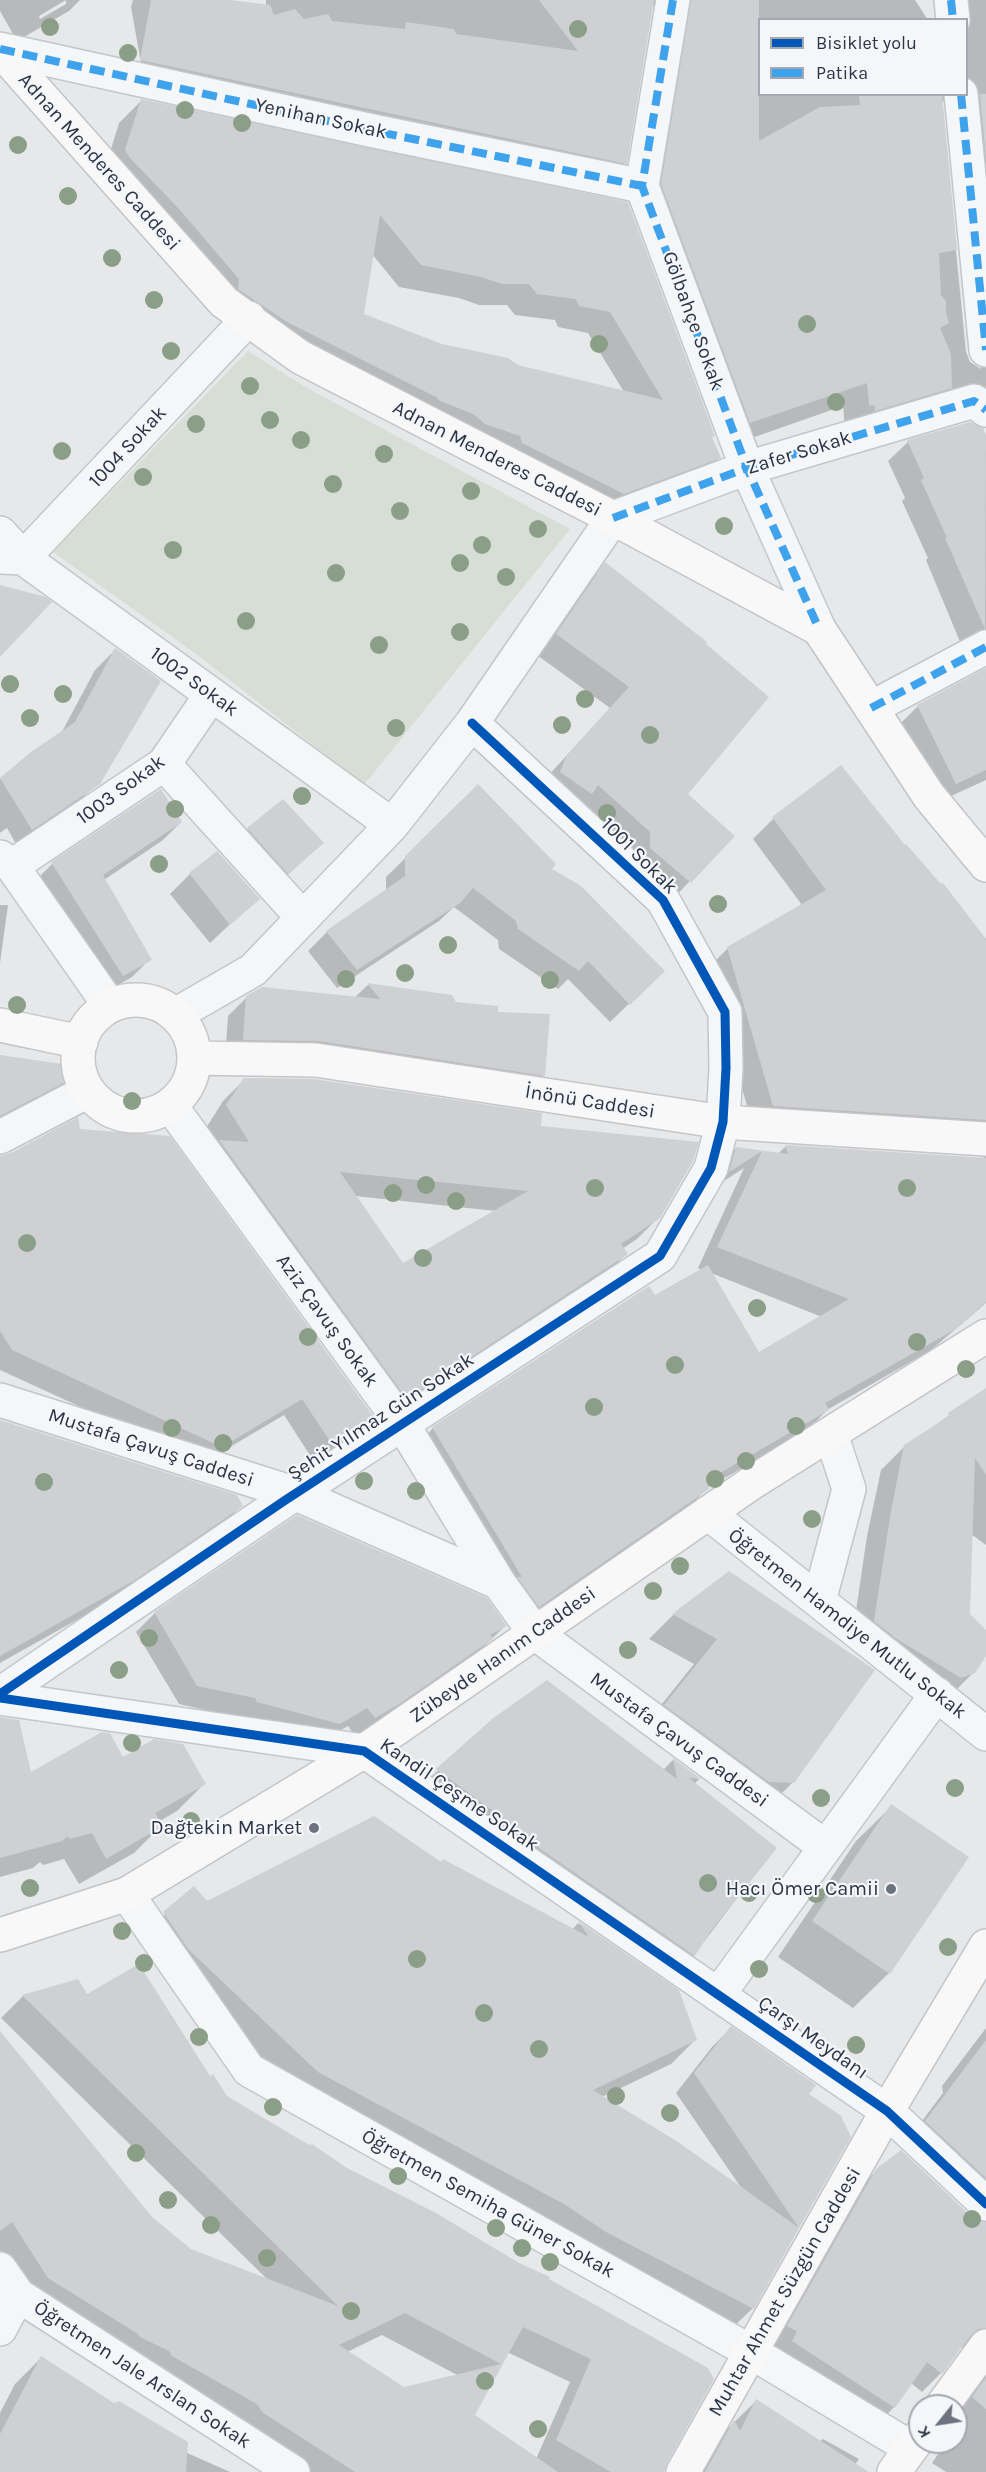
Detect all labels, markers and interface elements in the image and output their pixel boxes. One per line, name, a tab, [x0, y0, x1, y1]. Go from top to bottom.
legend	[758, 18, 968, 96]
text: Bisiklet yolu	[816, 32, 917, 54]
text: Patika	[816, 62, 868, 84]
street label: Adnan Menderes Caddesi	[13, 68, 185, 256]
street label: Yenihan Sokak	[253, 93, 389, 145]
street label: Gölbahçe Sokak	[657, 248, 729, 394]
street label: Adnan Menderes Caddesi	[389, 396, 605, 522]
street label: 1004 Sokak	[84, 401, 172, 493]
street label: Zafer Sokak	[744, 426, 854, 480]
street label: 1002 Sokak	[145, 642, 243, 722]
street label: 1003 Sokak	[72, 750, 170, 830]
street label: 1001 Sokak	[596, 813, 682, 899]
street label: İnönü Caddesi	[523, 1080, 657, 1124]
street label: Aziz Çavuş Sokak	[271, 1250, 383, 1392]
street label: Şehit Yılmaz Gün Sokak	[283, 1348, 479, 1486]
street label: Mustafa Çavuş Caddesi	[45, 1403, 257, 1493]
street label: Öğretmen Hamdiye Mutlu Sokak	[723, 1523, 971, 1725]
street label: Zübeyde Hanım Caddesi	[405, 1582, 601, 1728]
street label: Mustafa Çavuş Caddesi	[585, 1667, 773, 1813]
street label: Kandil Çeşme Sokak	[375, 1733, 543, 1857]
place label: Dağtekin Market	[150, 1816, 302, 1840]
marker: Dağtekin Market	[307, 1821, 321, 1835]
place label: Hacı Ömer Camii	[726, 1877, 879, 1901]
marker: Hacı Ömer Camii	[884, 1882, 898, 1896]
street label: Çarşı Meydanı	[753, 1991, 873, 2085]
street label: Öğretmen Semiha Güner Sokak	[357, 2124, 619, 2284]
street label: Muhtar Ahmet Süzgün Caddesi	[704, 2163, 866, 2421]
street label: Öğretmen Jale Arslan Sokak	[29, 2296, 255, 2454]
north arrow	[908, 2394, 968, 2454]
text: K	[913, 2423, 935, 2442]

